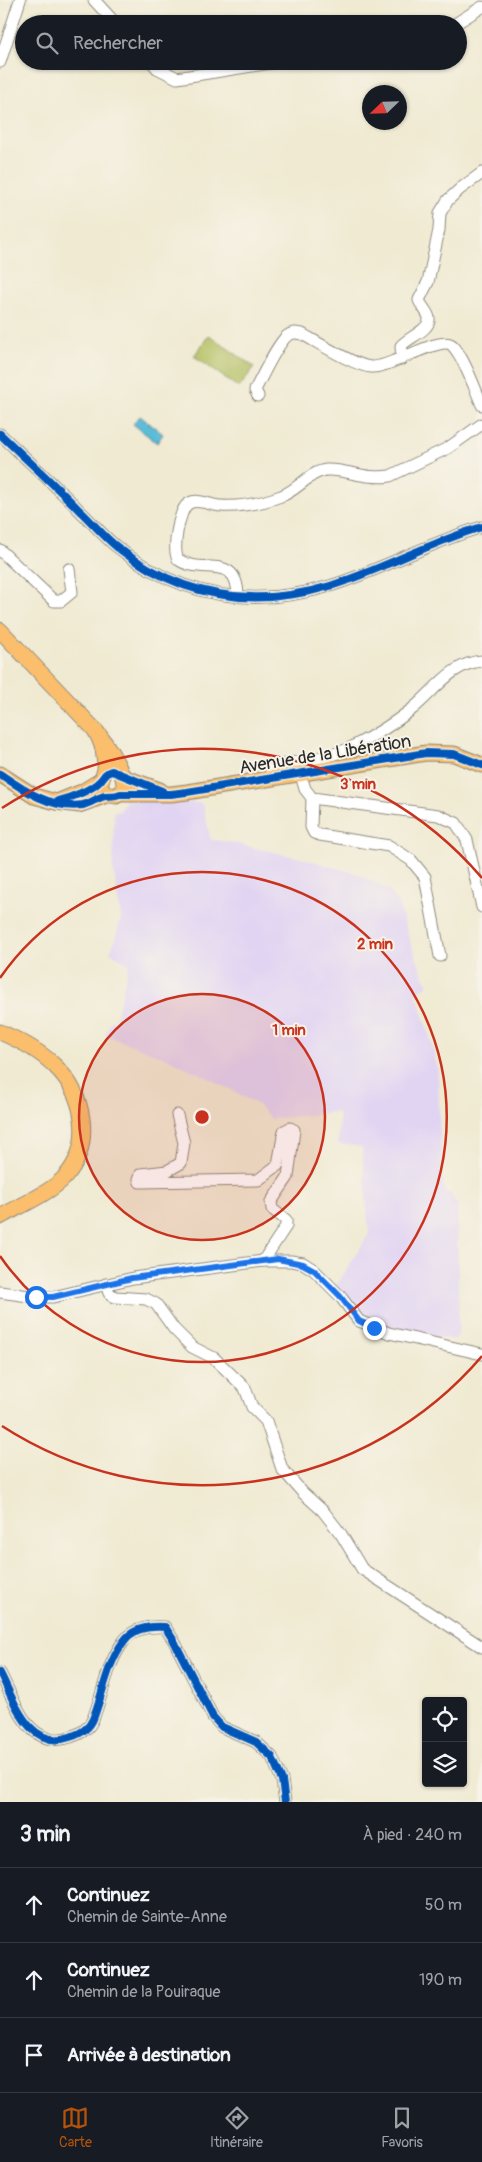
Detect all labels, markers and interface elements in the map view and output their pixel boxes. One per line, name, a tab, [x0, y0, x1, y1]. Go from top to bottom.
search box	[15, 15, 467, 70]
icon: search	[33, 29, 61, 57]
text: Rechercher	[73, 31, 163, 55]
north arrow	[362, 85, 407, 130]
street label: Avenue de la Libération	[237, 730, 413, 779]
text: 3 min	[340, 775, 376, 794]
text: 2 min	[357, 935, 393, 954]
text: 1 min	[272, 1021, 306, 1040]
centre of rings	[193, 1108, 211, 1126]
route start	[25, 1286, 48, 1309]
route end	[363, 1317, 386, 1340]
map controls	[422, 1697, 467, 1787]
button: locate	[422, 1697, 467, 1742]
button: layers	[422, 1742, 467, 1787]
text: 3 min	[20, 1821, 70, 1848]
text: À pied · 240 m	[363, 1825, 462, 1845]
text: Continuez	[67, 1883, 150, 1907]
icon: ahead	[20, 1891, 48, 1919]
text: 50 m	[425, 1895, 462, 1915]
text: Chemin de Sainte-Anne	[67, 1907, 227, 1927]
text: Continuez	[67, 1958, 150, 1982]
icon: ahead	[20, 1966, 48, 1994]
text: 190 m	[419, 1970, 462, 1990]
text: Chemin de la Pouiraque	[67, 1982, 221, 2002]
icon: arrive	[20, 2041, 48, 2069]
text: Arrivée à destination	[67, 2043, 231, 2067]
tab: Carte	[59, 2104, 92, 2151]
tab: Itinéraire	[210, 2104, 263, 2151]
tab: Favoris	[381, 2104, 423, 2151]

